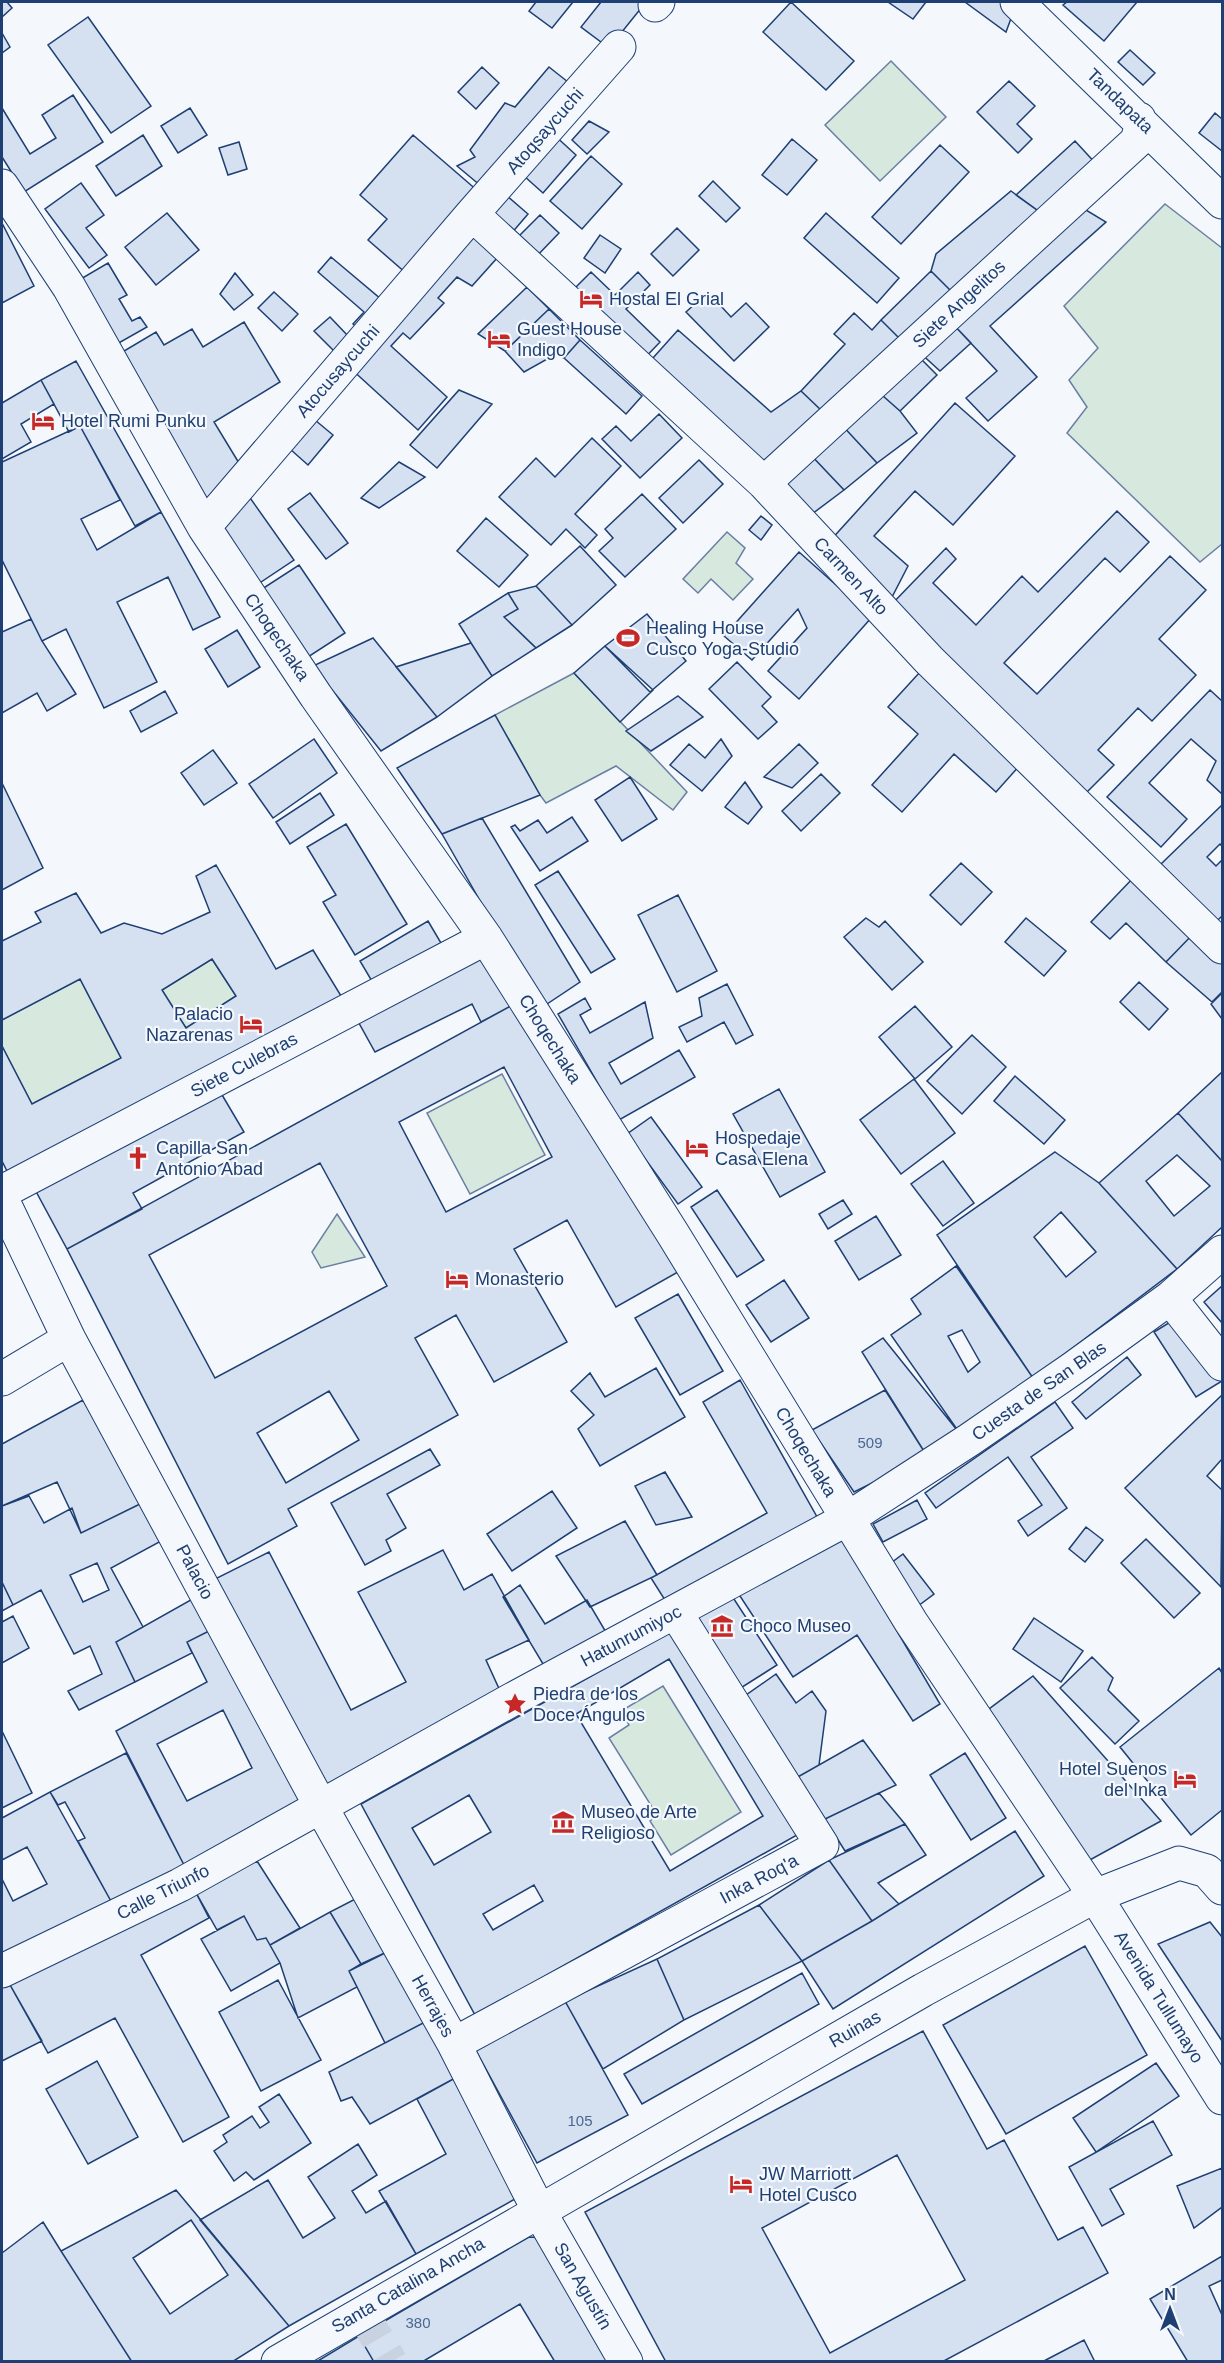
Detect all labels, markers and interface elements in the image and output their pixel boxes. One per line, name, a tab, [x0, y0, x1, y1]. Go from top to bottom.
street label: Tandapata	[1083, 65, 1158, 138]
street label: Atoqsaycuchi	[502, 84, 588, 178]
street label: Siete Angelitos	[909, 256, 1009, 352]
hotel icon: Hostal El Grial	[578, 286, 604, 312]
place label: Hostal El Grial	[609, 289, 724, 309]
place label: Guest House Indigo	[517, 319, 622, 360]
street label: Atocusaycuchi	[292, 321, 384, 421]
hotel icon: Guest House Indigo	[486, 326, 512, 352]
hotel icon: Hotel Rumi Punku	[30, 408, 56, 434]
place label: Hotel Rumi Punku	[61, 411, 206, 431]
street label: Carmen Alto	[810, 533, 892, 619]
street label: Choqechaka	[240, 590, 314, 685]
place label: Healing House Cusco Yoga-Studio	[646, 618, 799, 659]
sports icon: Healing House Cusco Yoga-Studio	[615, 625, 641, 651]
street label: Choqechaka	[515, 991, 586, 1088]
place label: Palacio Nazarenas	[146, 1004, 233, 1045]
hotel icon: Palacio Nazarenas	[238, 1011, 264, 1037]
street label: Siete Culebras	[187, 1028, 301, 1102]
place label: Hospedaje Casa Elena	[715, 1128, 809, 1169]
hotel icon: Hospedaje Casa Elena	[684, 1135, 710, 1161]
place label: Capilla San Antonio Abad	[156, 1138, 263, 1179]
church icon: Capilla San Antonio Abad	[125, 1145, 151, 1171]
hotel icon: Monasterio	[444, 1266, 470, 1292]
place label: Monasterio	[475, 1269, 564, 1289]
street label: Cuesta de San Blas	[968, 1337, 1110, 1445]
street label: Choqechaka	[771, 1404, 841, 1501]
house number: 509	[857, 1434, 883, 1451]
street label: Palacio	[172, 1541, 218, 1603]
street label: Hatunrumiyoc	[577, 1601, 685, 1671]
museum icon: Choco Museo	[709, 1613, 735, 1639]
place label: Choco Museo	[740, 1616, 851, 1636]
place label: Piedra de los Doce Ángulos	[533, 1684, 645, 1725]
place icon: Piedra de los Doce Ángulos	[502, 1691, 528, 1717]
place label: Hotel Suenos del Inka	[1059, 1759, 1168, 1800]
hotel icon: Hotel Suenos del Inka	[1172, 1766, 1198, 1792]
place label: Museo de Arte Religioso	[581, 1802, 697, 1843]
museum icon: Museo de Arte Religioso	[550, 1809, 576, 1835]
street label: Inka Roq'a	[717, 1850, 802, 1908]
street label: Calle Triunfo	[113, 1860, 213, 1924]
street label: Avenida Tullumayo	[1110, 1927, 1208, 2067]
street label: Herrajes	[408, 1971, 458, 2041]
street label: Ruinas	[826, 2006, 884, 2052]
house number: 105	[567, 2112, 593, 2129]
place label: JW Marriott Hotel Cusco	[759, 2164, 857, 2205]
hotel icon: JW Marriott Hotel Cusco	[728, 2171, 754, 2197]
street label: Santa Catalina Ancha	[328, 2233, 489, 2337]
street label: San Agustín	[550, 2239, 616, 2333]
north arrow	[1140, 2279, 1200, 2339]
text: N	[1164, 2286, 1176, 2303]
house number: 380	[405, 2314, 431, 2331]

